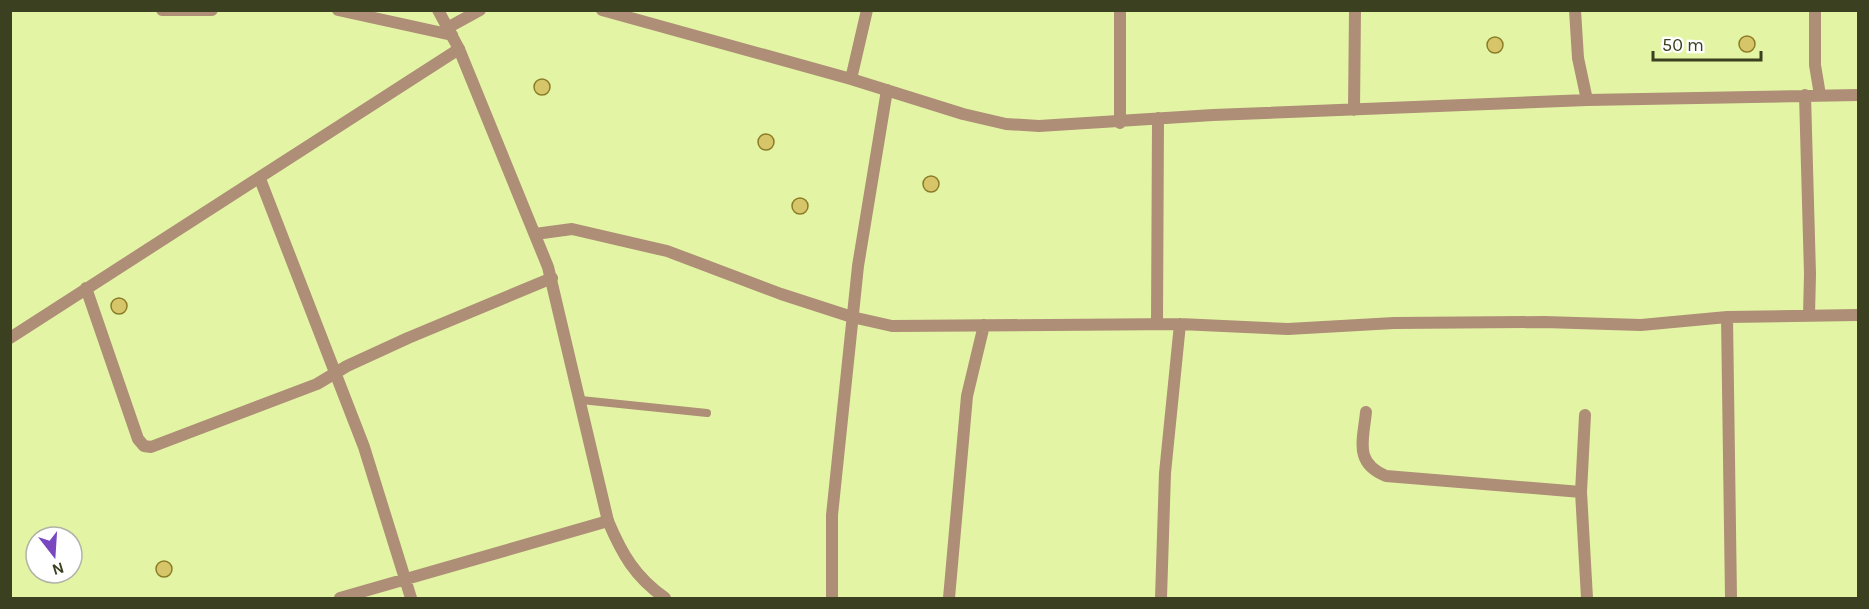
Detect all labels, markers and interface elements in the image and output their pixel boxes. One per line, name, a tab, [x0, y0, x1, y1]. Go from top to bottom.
scale bar	[1653, 24, 1761, 62]
text: 50 m	[1662, 34, 1704, 56]
north arrow	[24, 525, 84, 585]
text: N	[50, 558, 67, 580]

